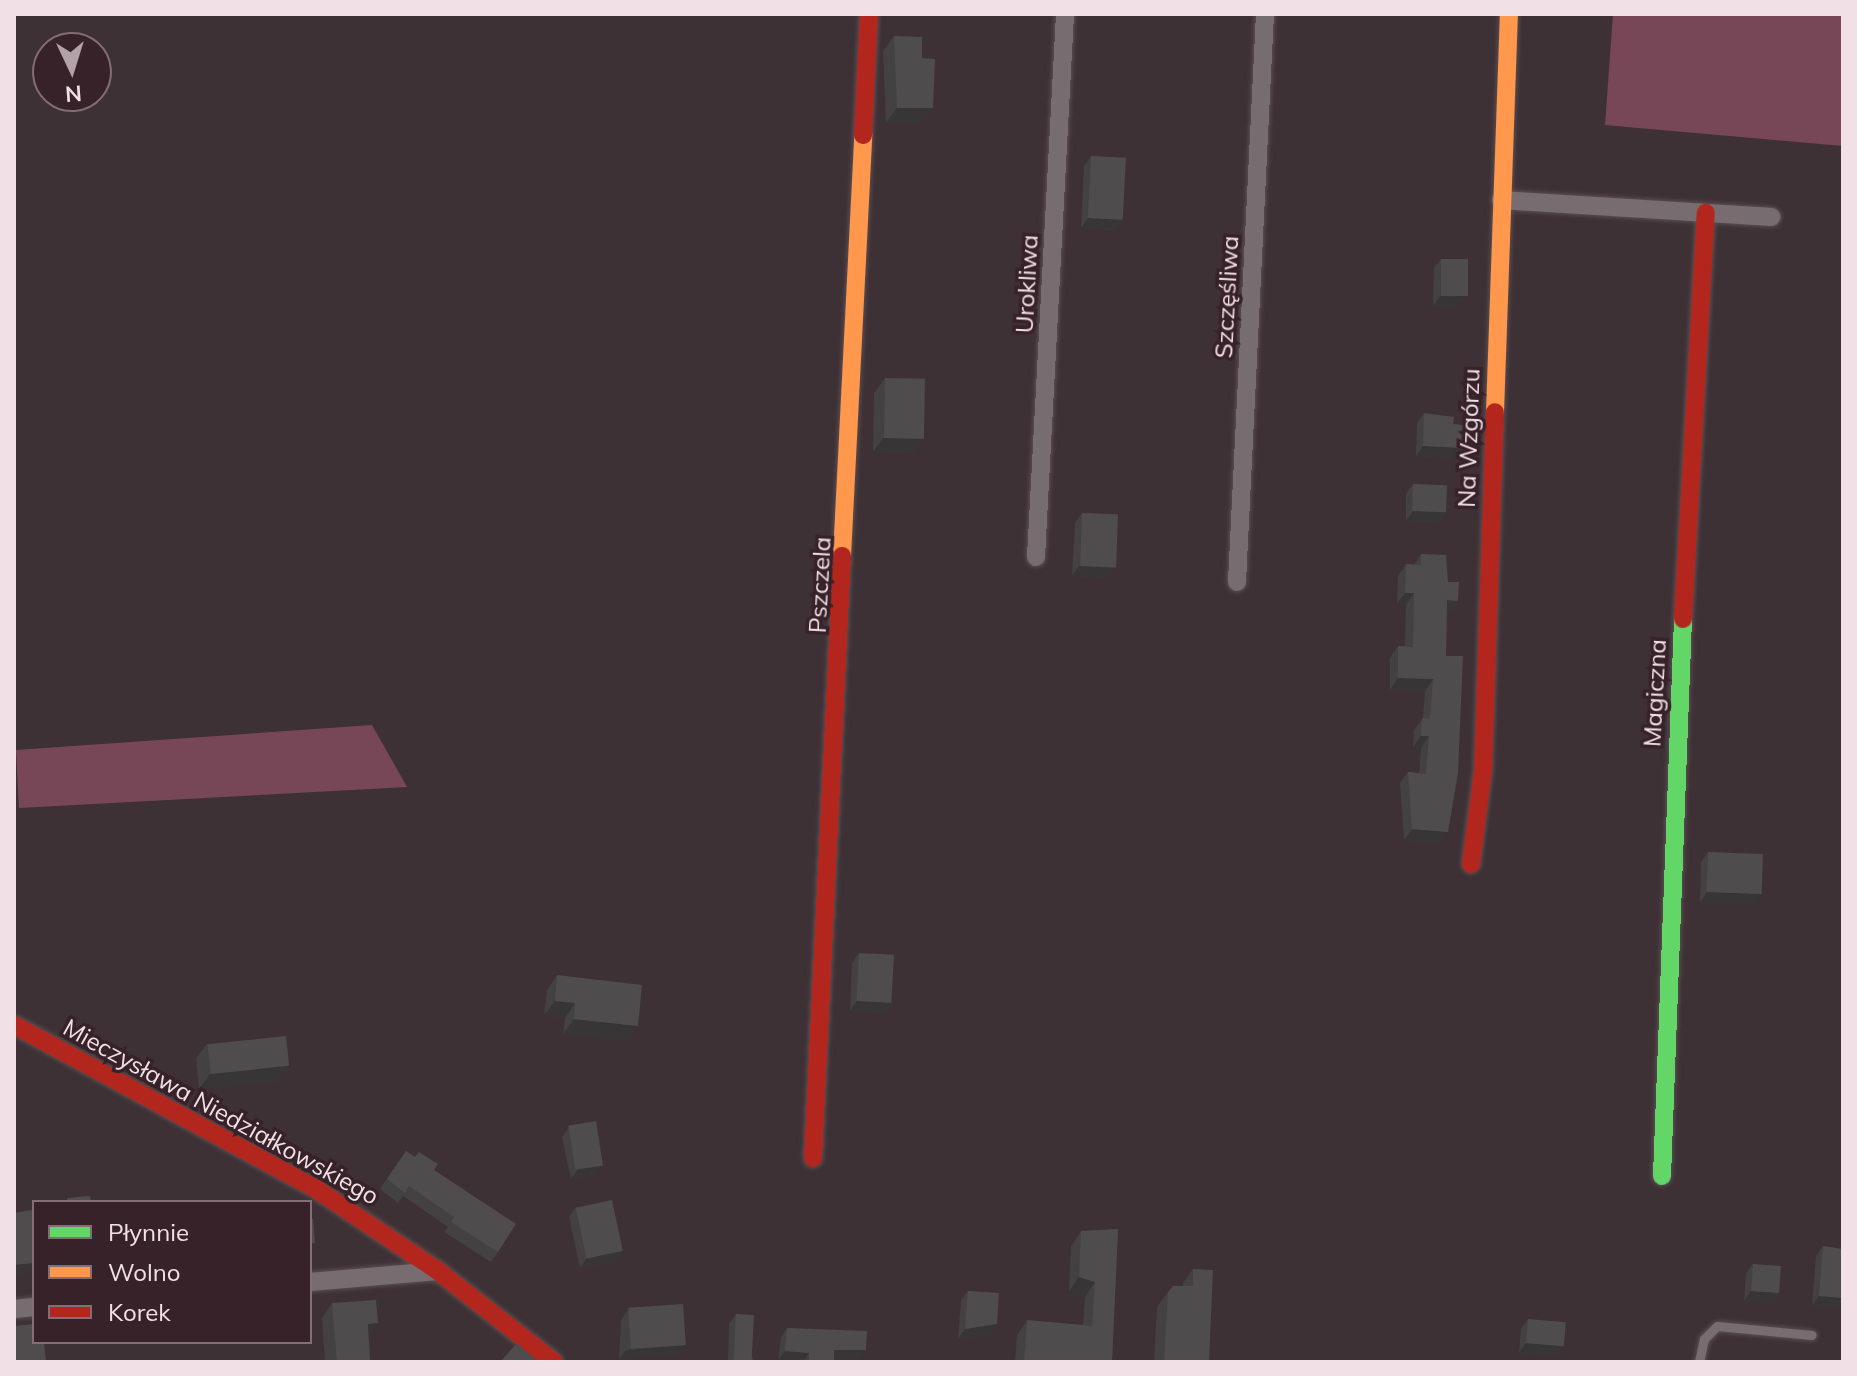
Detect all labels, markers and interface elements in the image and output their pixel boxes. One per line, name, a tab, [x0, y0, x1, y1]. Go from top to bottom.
north arrow	[32, 32, 112, 112]
text: N	[64, 79, 83, 108]
street label: Urokliwa	[1010, 234, 1044, 334]
street label: Szczęśliwa	[1209, 235, 1245, 359]
street label: Na Wzgórzu	[1452, 368, 1486, 508]
street label: Pszczela	[803, 536, 837, 634]
street label: Magiczna	[1638, 638, 1672, 748]
street label: Mieczysława Niedziałkowskiego	[58, 1013, 384, 1211]
legend	[32, 1200, 312, 1344]
text: Płynnie	[108, 1217, 189, 1247]
text: Wolno	[108, 1257, 180, 1287]
text: Korek	[108, 1297, 171, 1327]

